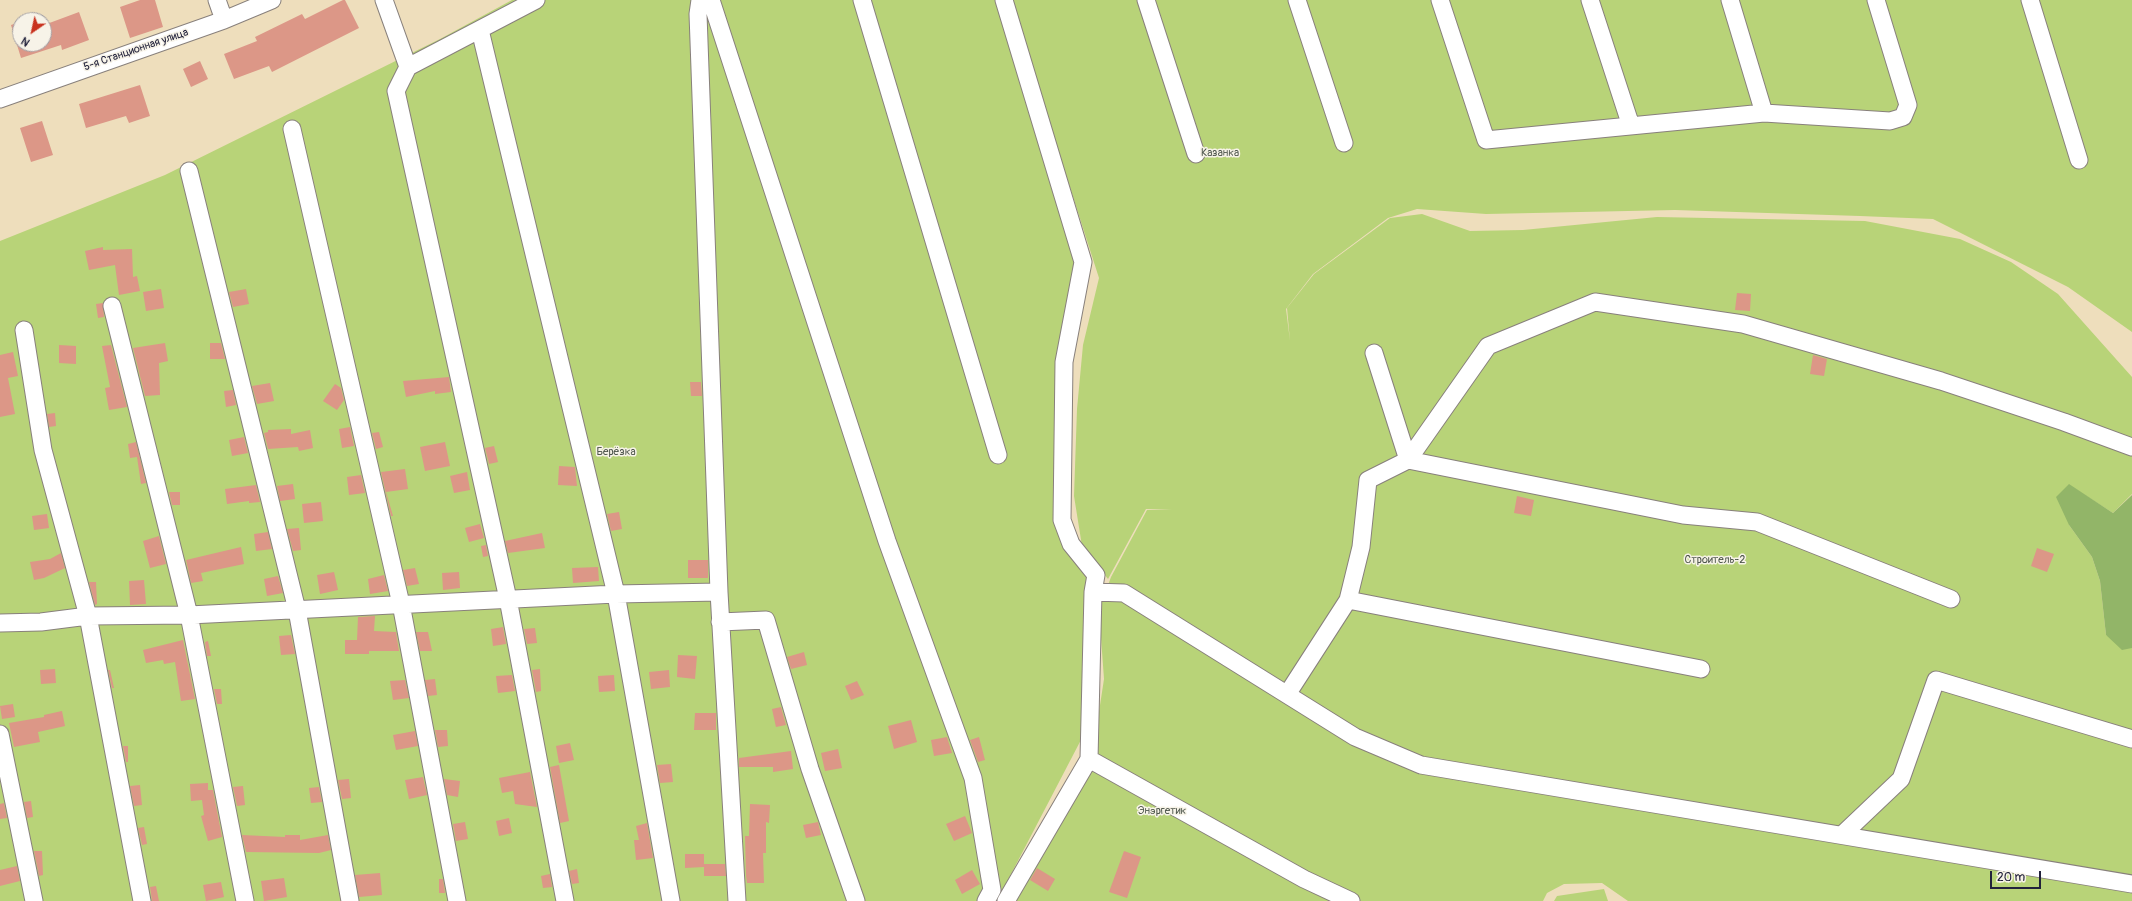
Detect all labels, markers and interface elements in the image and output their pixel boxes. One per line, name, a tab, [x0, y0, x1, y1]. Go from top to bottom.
north arrow	[12, 12, 52, 52]
street label: 5-я Станционная улица	[82, 26, 190, 74]
text: N	[19, 34, 32, 49]
park label: Казанка	[1201, 146, 1239, 160]
park label: Берёзка	[596, 445, 636, 459]
park label: Строитель-2	[1685, 553, 1745, 567]
park label: Энэргетик	[1138, 804, 1186, 818]
scale bar	[1992, 863, 2043, 889]
text: 20 m	[1997, 870, 2025, 885]

